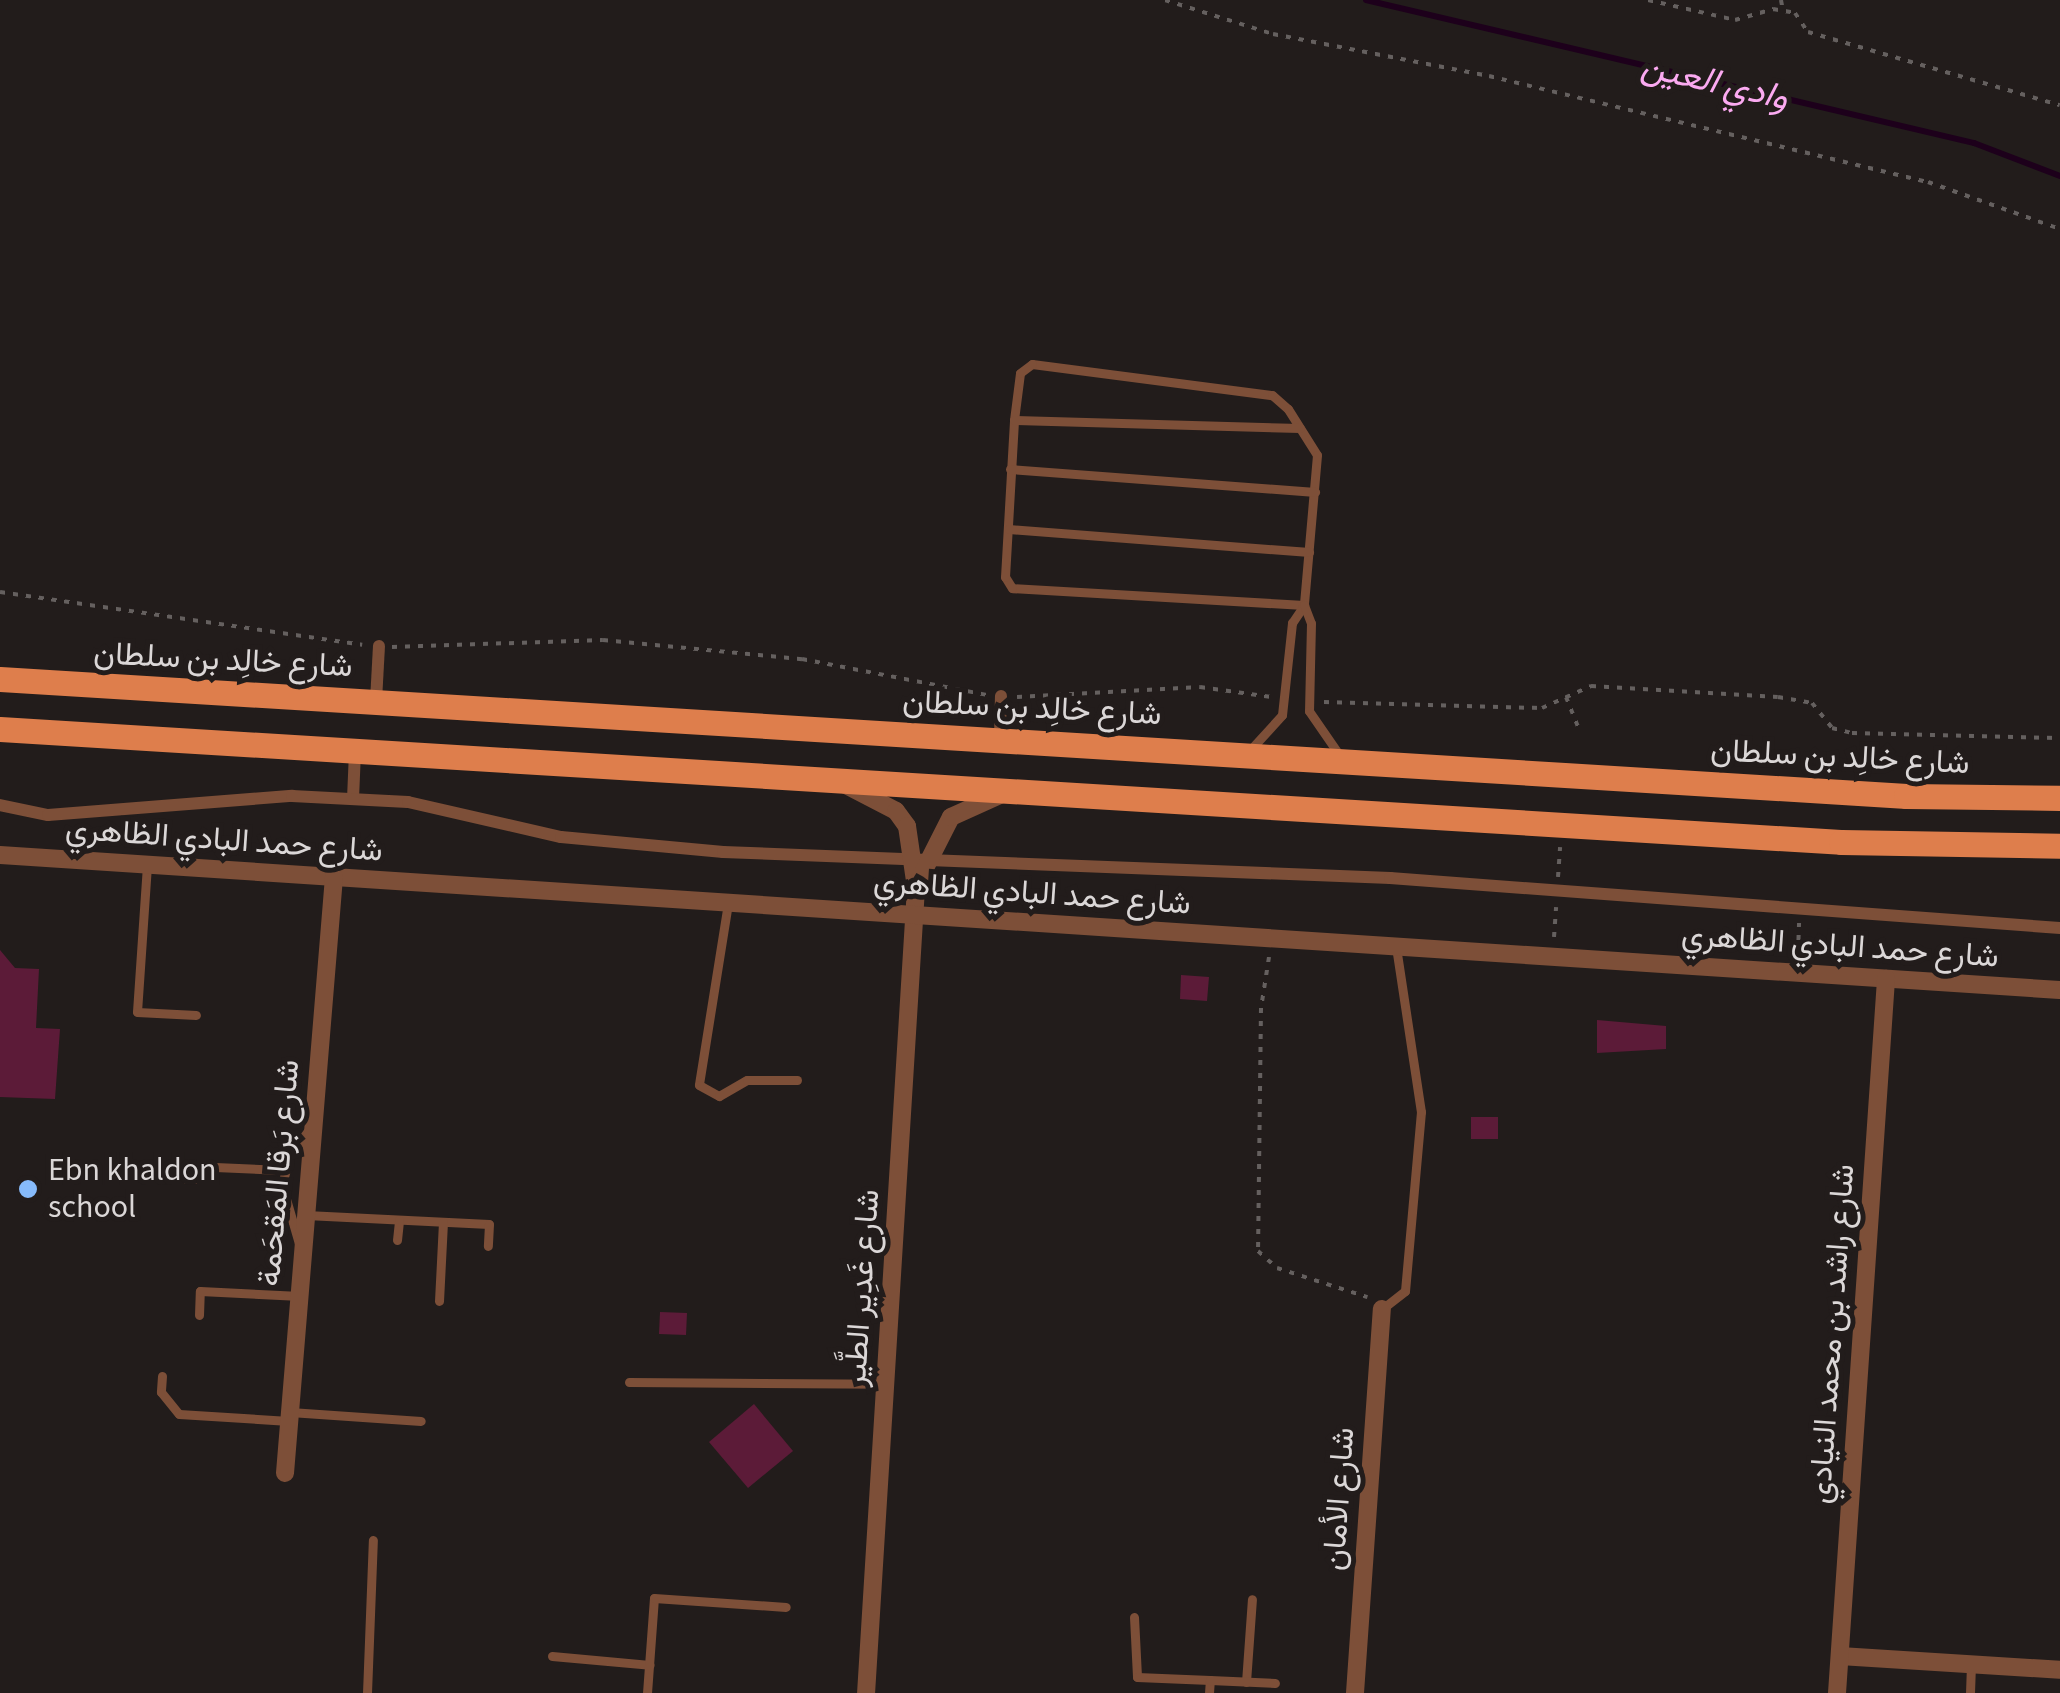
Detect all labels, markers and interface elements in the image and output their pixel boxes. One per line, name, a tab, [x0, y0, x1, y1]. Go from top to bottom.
water label: وادي العين	[1637, 45, 1793, 119]
street label: شارع خالِد بن سلطان	[93, 634, 353, 686]
street label: شارع خالِد بن سلطان	[902, 682, 1162, 734]
street label: شارع خالِد بن سلطان	[1710, 731, 1970, 783]
street label: شارع حمد البادي الظاهري	[64, 810, 384, 870]
street label: شارع حمد البادي الظاهري	[872, 863, 1192, 923]
street label: شارع حمد البادي الظاهري	[1680, 916, 2000, 976]
street label: شارع بَرقا المَقحَمة	[250, 1058, 308, 1288]
place label: Ebn khaldon school	[48, 1152, 217, 1227]
street label: شارع راشد بن محمد النيادي	[1801, 1163, 1863, 1505]
marker: Ebn khaldon school	[17, 1178, 39, 1200]
street label: شارع غَدِير الطَّير	[836, 1188, 888, 1388]
street label: شارع الأمان	[1315, 1426, 1363, 1572]

